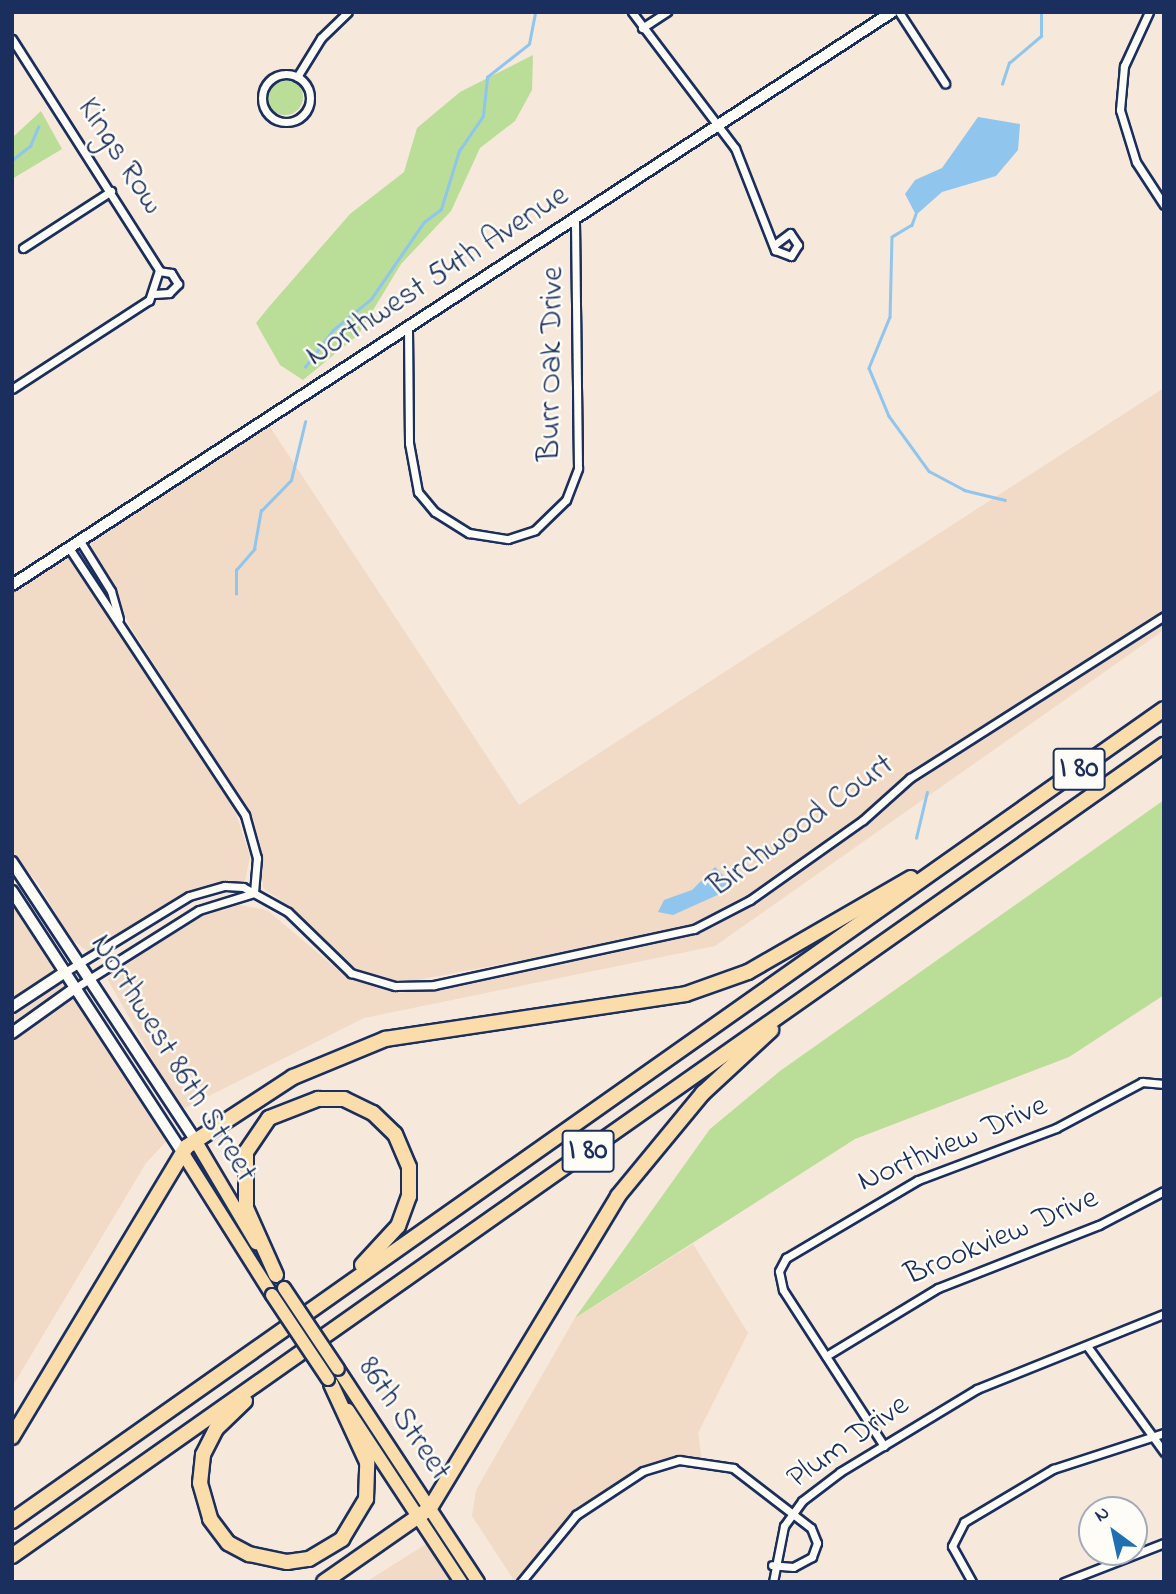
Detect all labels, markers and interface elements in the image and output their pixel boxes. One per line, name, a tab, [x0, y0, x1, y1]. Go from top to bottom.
street label: Kings Row	[67, 92, 171, 222]
street label: Northwest 54th Avenue	[299, 178, 577, 376]
street label: Burr Oak Drive	[532, 266, 574, 462]
road number: I 80	[1051, 742, 1107, 796]
street label: Birchwood Court	[702, 747, 902, 907]
street label: Northwest 86th Street	[80, 928, 264, 1190]
street label: Northview Drive	[852, 1088, 1054, 1202]
road number: I 80	[560, 1124, 616, 1177]
street label: Brookview Drive	[900, 1180, 1104, 1296]
street label: 86th Street	[348, 1351, 458, 1489]
street label: Plum Drive	[781, 1387, 917, 1499]
north arrow	[1078, 1496, 1148, 1566]
text: N	[1090, 1500, 1115, 1529]

